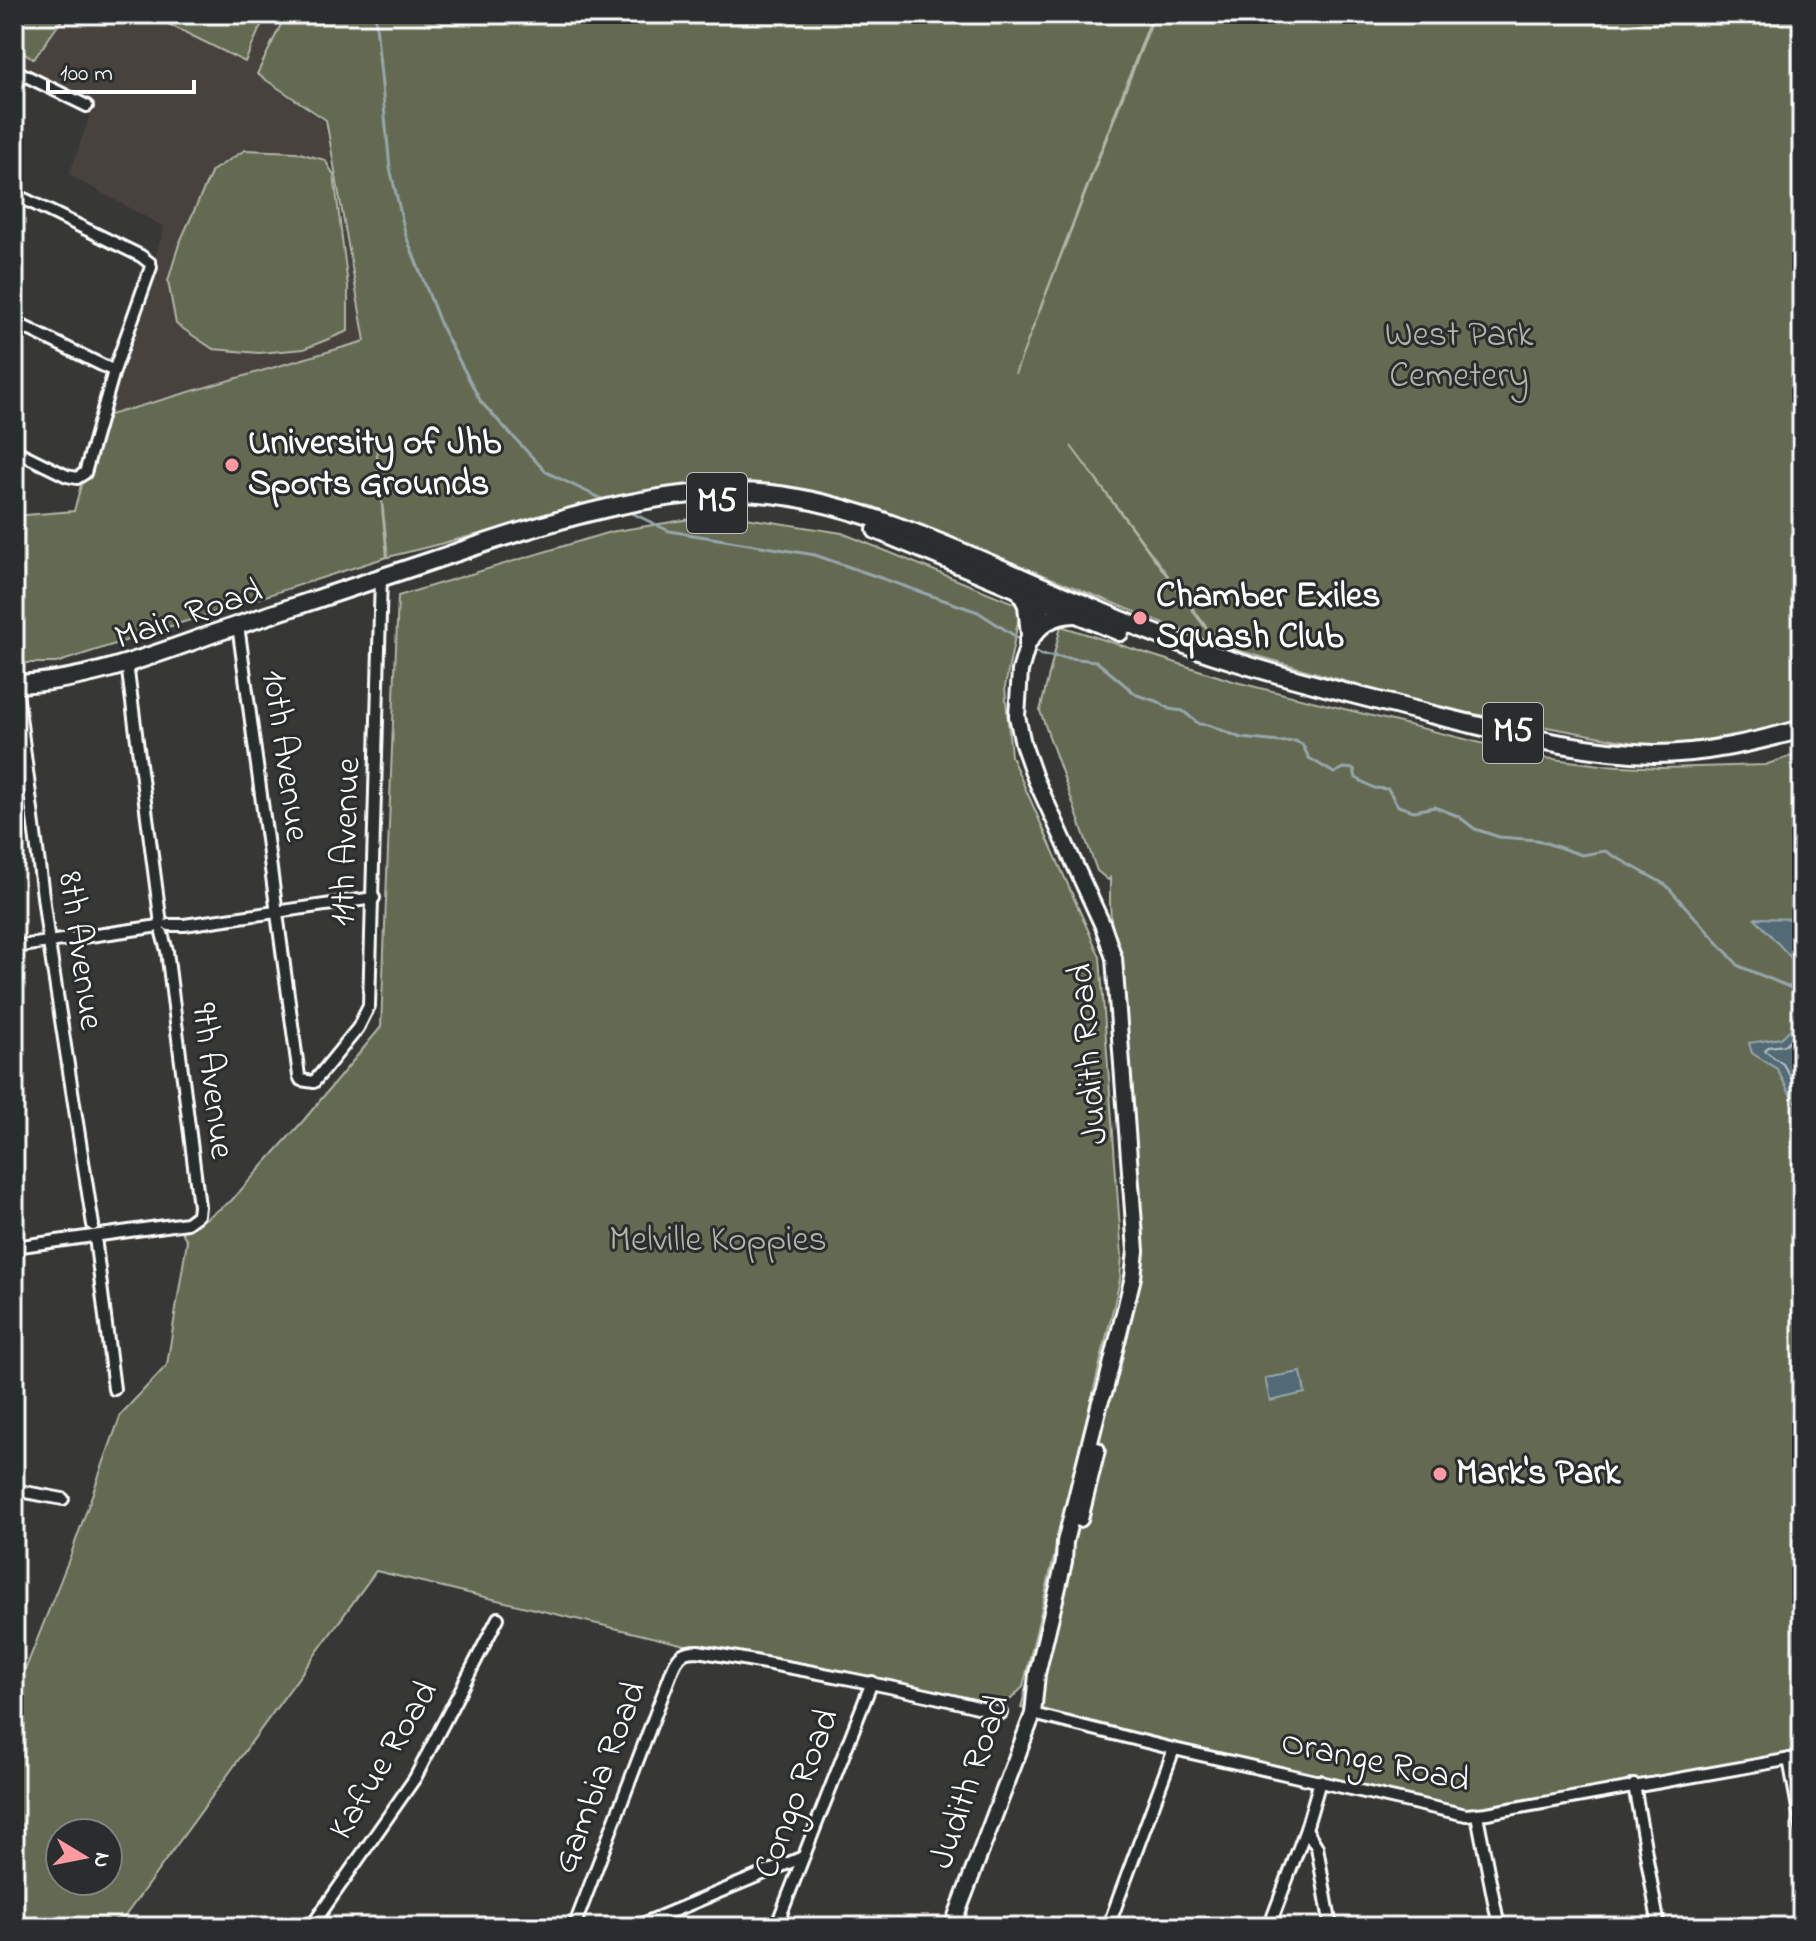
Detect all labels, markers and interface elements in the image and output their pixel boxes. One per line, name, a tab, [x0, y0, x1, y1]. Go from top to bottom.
scale bar	[48, 44, 194, 94]
text: 100 m	[60, 57, 113, 92]
park label: West Park Cemetery	[1385, 310, 1533, 404]
place label: University of Jhb Sports Grounds	[248, 418, 501, 512]
marker: University of Jhb Sports Grounds	[223, 456, 241, 474]
road number: M5	[687, 473, 747, 533]
street label: Main Road	[108, 566, 270, 666]
place label: Chamber Exiles Squash Club	[1156, 571, 1380, 665]
marker: Chamber Exiles Squash Club	[1131, 609, 1149, 627]
street label: 10th Avenue	[246, 667, 322, 846]
road number: M5	[1483, 703, 1543, 763]
street label: 11th Avenue	[318, 756, 376, 927]
street label: 8th Avenue	[42, 868, 116, 1034]
street label: Judith Road	[1056, 961, 1124, 1147]
street label: 9th Avenue	[175, 1000, 247, 1163]
park label: Melville Koppies	[609, 1215, 827, 1268]
place label: Mark's Park	[1456, 1448, 1622, 1501]
marker: Mark's Park	[1431, 1465, 1449, 1483]
street label: Kafue Road	[317, 1671, 453, 1851]
street label: Gambia Road	[540, 1674, 662, 1882]
street label: Judith Road	[916, 1688, 1026, 1876]
street label: Congo Road	[741, 1701, 855, 1887]
street label: Orange Road	[1276, 1717, 1474, 1809]
north arrow	[44, 1817, 124, 1897]
text: N	[84, 1850, 118, 1870]

